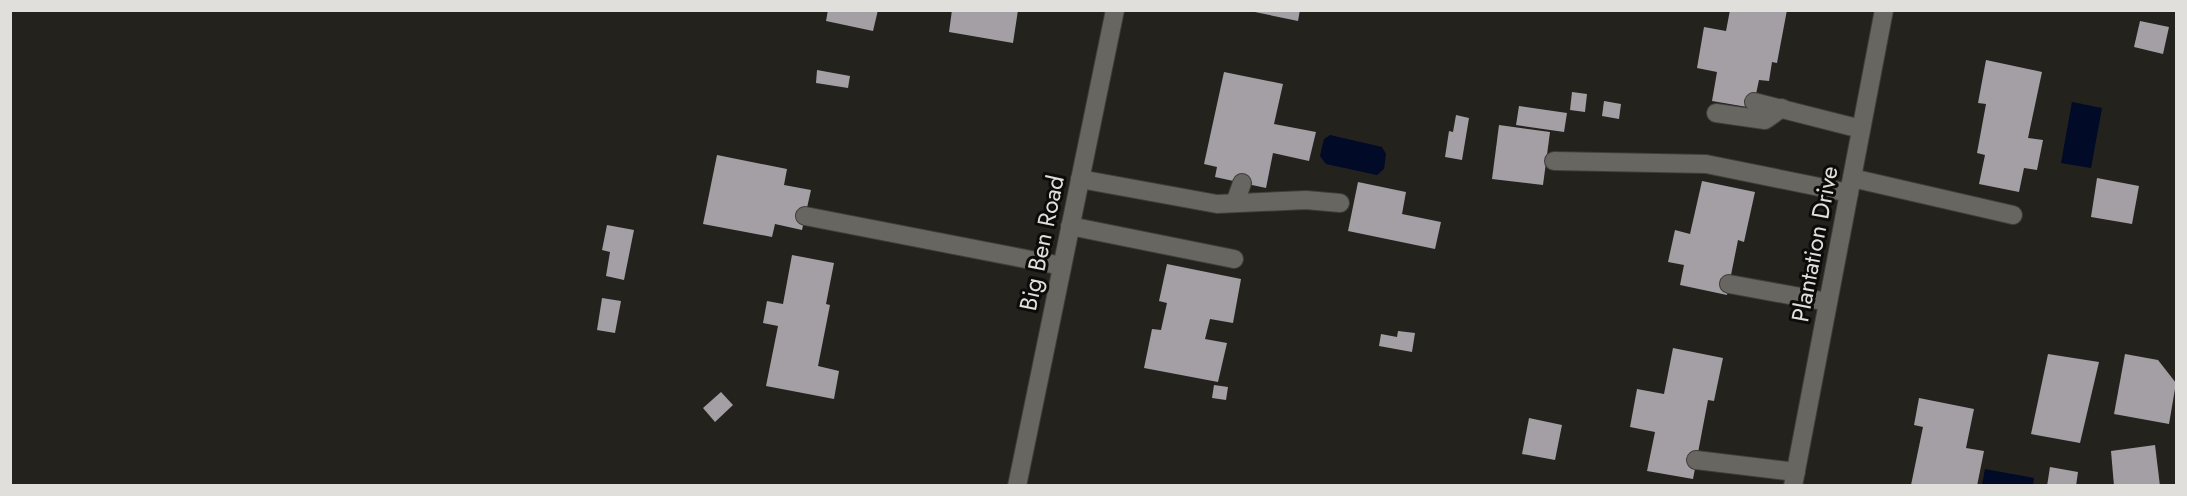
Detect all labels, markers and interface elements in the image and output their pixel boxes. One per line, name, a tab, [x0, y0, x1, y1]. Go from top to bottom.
street label: Plantation Drive	[1782, 163, 1847, 325]
street label: Big Ben Road	[1010, 172, 1073, 314]

